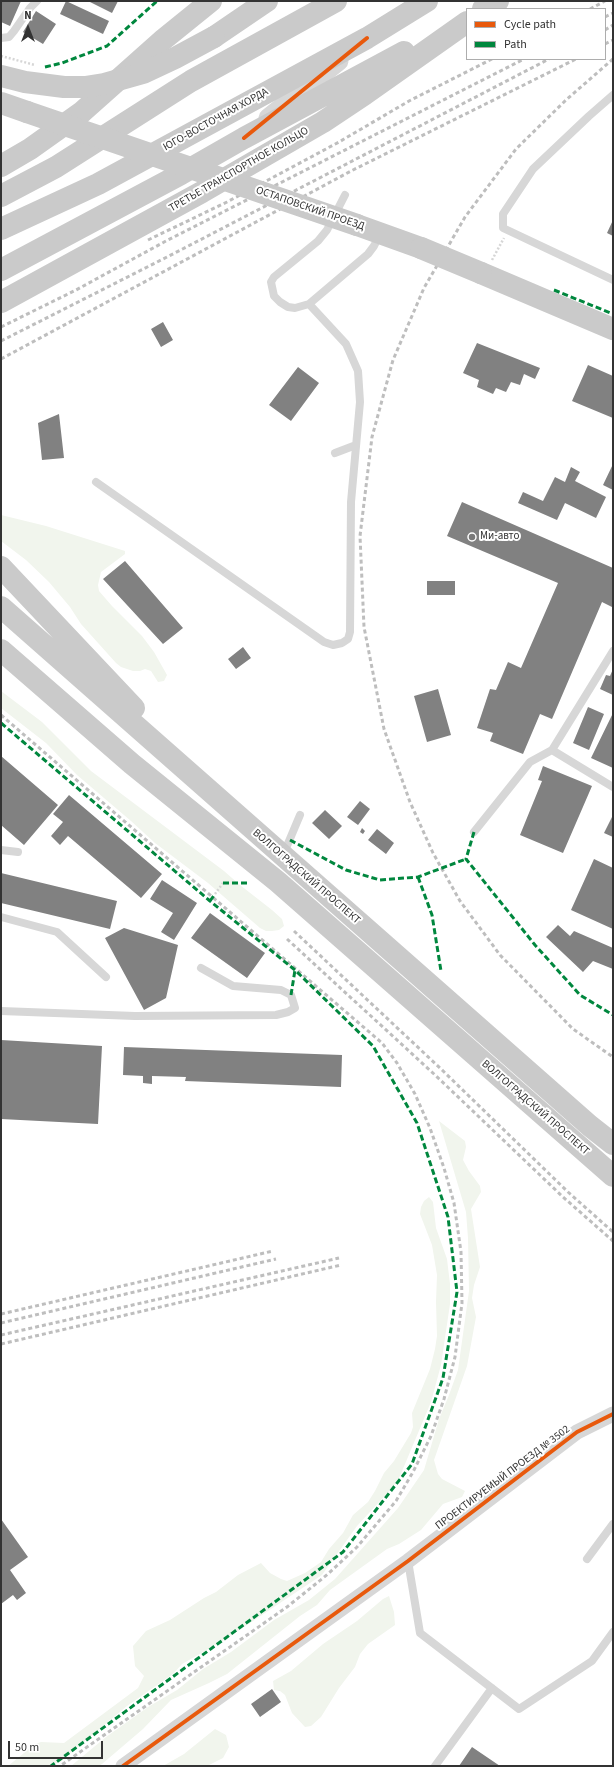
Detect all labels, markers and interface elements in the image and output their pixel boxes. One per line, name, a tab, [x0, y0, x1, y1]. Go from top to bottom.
north arrow	[8, 8, 48, 48]
text: N	[24, 8, 32, 23]
legend	[466, 8, 606, 60]
text: Cycle path	[504, 16, 556, 33]
text: Path	[504, 36, 527, 53]
street label: ЮГО-ВОСТОЧНАЯ ХОРДА	[161, 86, 271, 154]
street label: ТРЕТЬЕ ТРАНСПОРТНОЕ КОЛЬЦО	[167, 125, 311, 215]
street label: ОСТАПОВСКИЙ ПРОЕЗД	[254, 184, 366, 234]
place label: Ми-авто	[480, 530, 519, 544]
marker: Ми-авто	[467, 532, 477, 542]
street label: ВОЛГОГРАДСКИЙ ПРОСПЕКТ	[249, 827, 363, 927]
street label: ВОЛГОГРАДСКИЙ ПРОСПЕКТ	[478, 1058, 592, 1158]
street label: ПРОЕКТИРУЕМЫЙ ПРОЕЗД № 3502	[433, 1423, 573, 1533]
scale bar	[10, 1733, 105, 1759]
text: 50 m	[15, 1739, 39, 1756]

